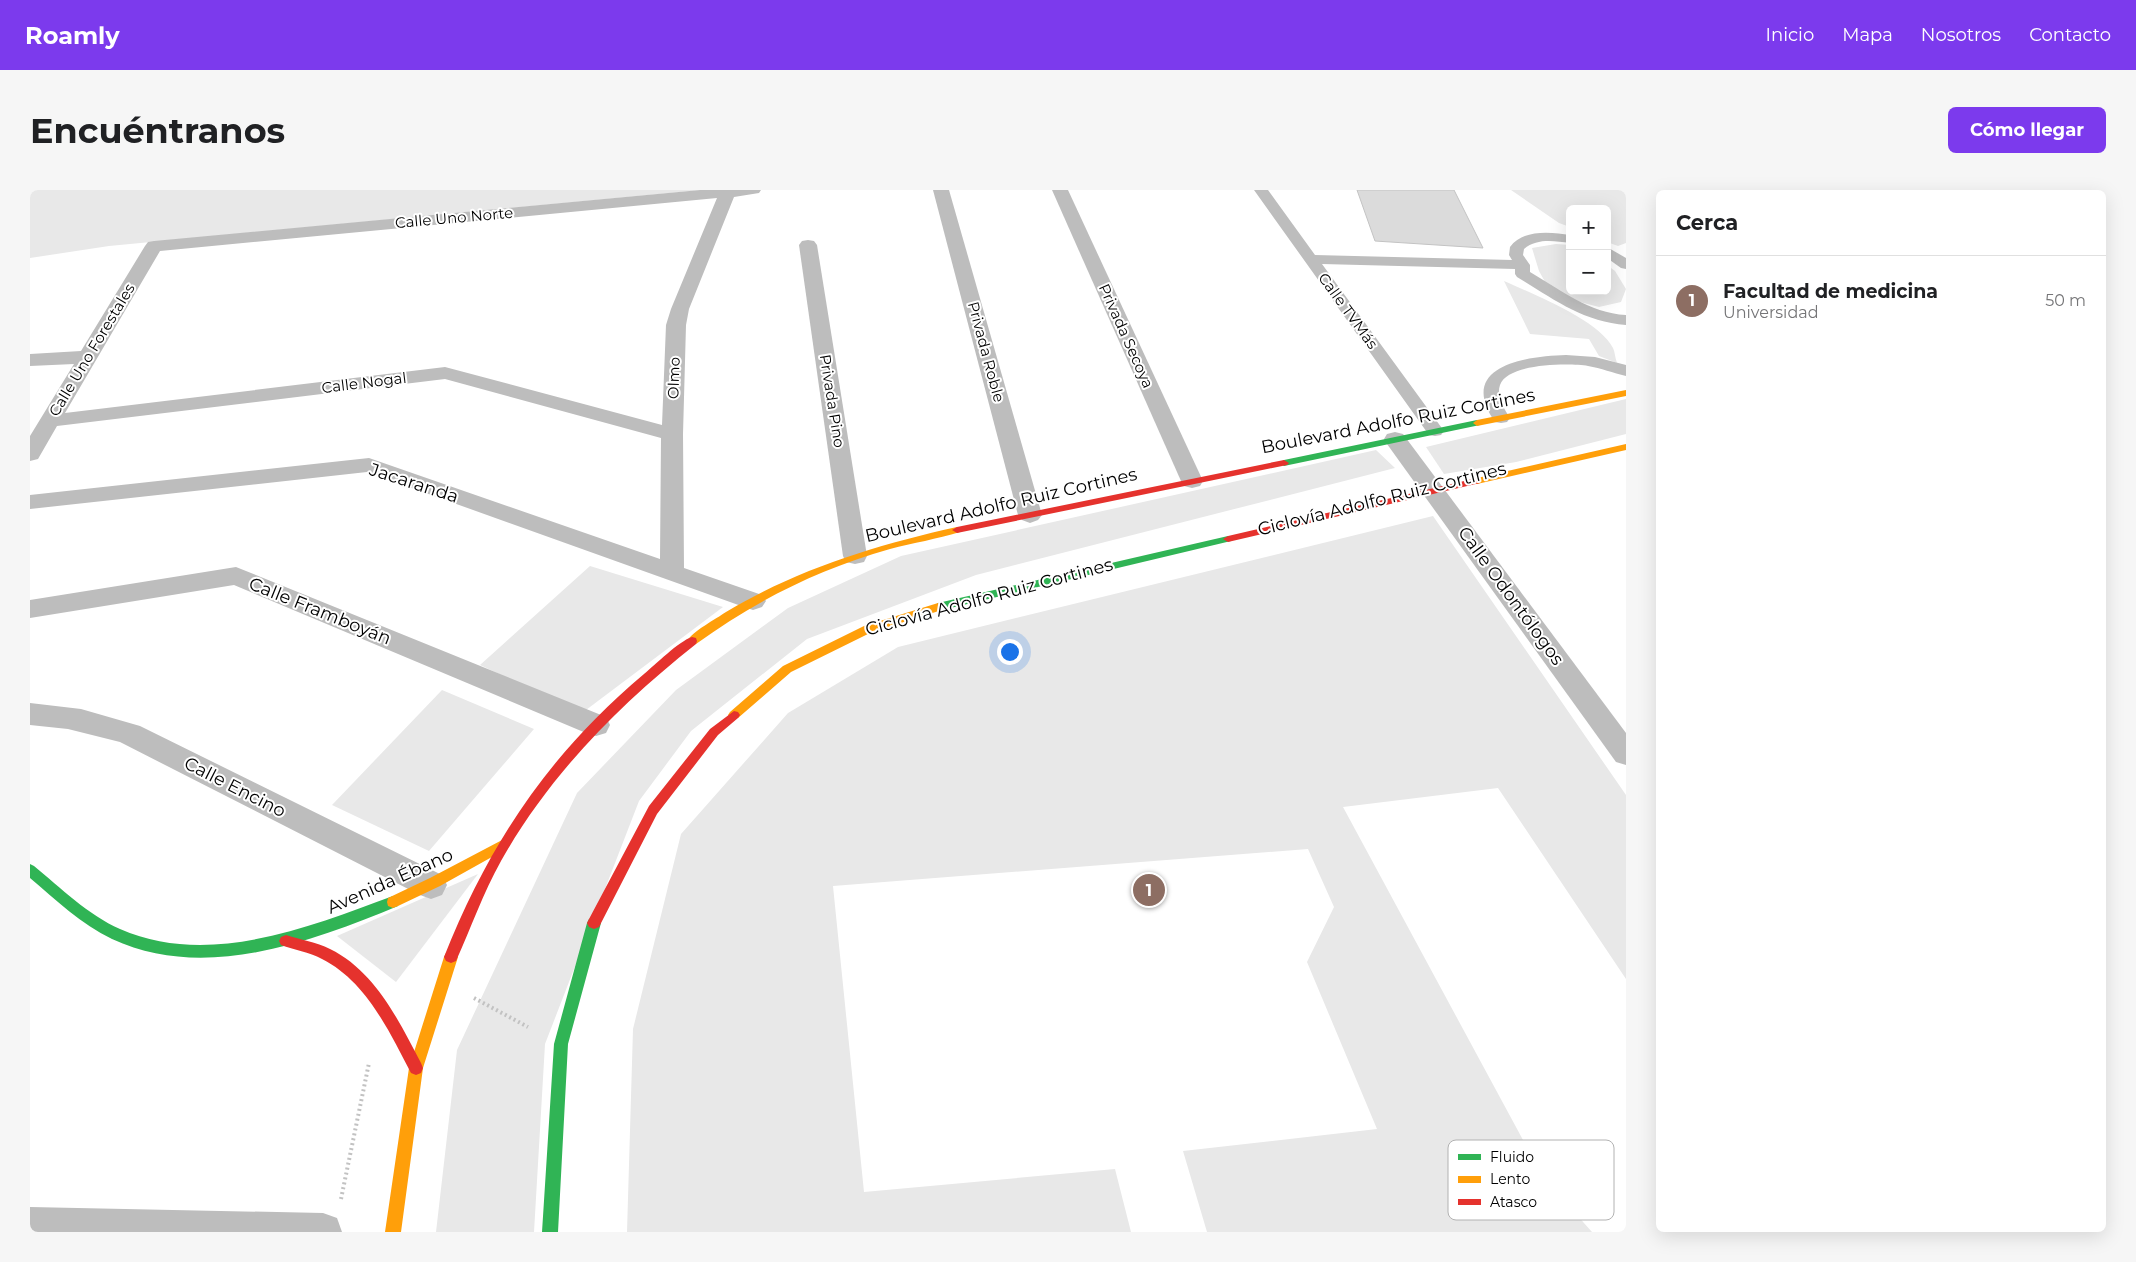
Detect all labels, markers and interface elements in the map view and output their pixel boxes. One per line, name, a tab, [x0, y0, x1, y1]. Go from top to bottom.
text: Roamly	[25, 21, 120, 50]
text: Inicio	[1766, 24, 1814, 46]
text: Mapa	[1842, 24, 1893, 46]
text: Nosotros	[1921, 24, 2001, 46]
text: Contacto	[2029, 24, 2111, 46]
button: Cómo llegar	[1948, 107, 2106, 153]
text: Encuéntranos	[30, 109, 285, 152]
street label: Calle Uno Norte	[394, 203, 514, 232]
map controls	[1566, 205, 1611, 295]
button: +	[1566, 205, 1611, 250]
text: Cerca	[1676, 210, 1738, 235]
button: −	[1566, 250, 1611, 295]
street label: Calle TVMás	[1314, 269, 1382, 353]
street label: Calle Uno Forestales	[44, 280, 139, 420]
text: Facultad de medicina	[1723, 280, 1938, 303]
street label: Privada Secoya	[1095, 281, 1158, 391]
text: 1	[1689, 291, 1695, 310]
text: 50 m	[2045, 291, 2086, 310]
street label: Privada Roble	[964, 299, 1009, 404]
text: Universidad	[1723, 303, 1819, 322]
street label: Privada Pino	[816, 353, 849, 449]
street label: Olmo	[663, 357, 684, 399]
street label: Calle Nogal	[320, 368, 407, 397]
street label: Boulevard Adolfo Ruiz Cortines	[1259, 384, 1537, 458]
street label: Ciclovía Adolfo Ruiz Cortines	[1255, 457, 1509, 541]
street label: Jacaranda	[366, 458, 461, 508]
street label: Boulevard Adolfo Ruiz Cortines	[863, 463, 1139, 547]
street label: Calle Odontólogos	[1453, 522, 1569, 670]
street label: Ciclovía Adolfo Ruiz Cortines	[863, 553, 1115, 641]
street label: Calle Framboyán	[246, 572, 394, 650]
your location	[997, 639, 1023, 665]
street label: Calle Encino	[181, 752, 289, 822]
street label: Avenida Ébano	[324, 843, 456, 919]
pin: 1	[1133, 871, 1165, 909]
legend	[1448, 1140, 1614, 1220]
text: Fluido	[1490, 1148, 1534, 1166]
text: Lento	[1490, 1170, 1530, 1188]
text: Atasco	[1490, 1193, 1537, 1211]

